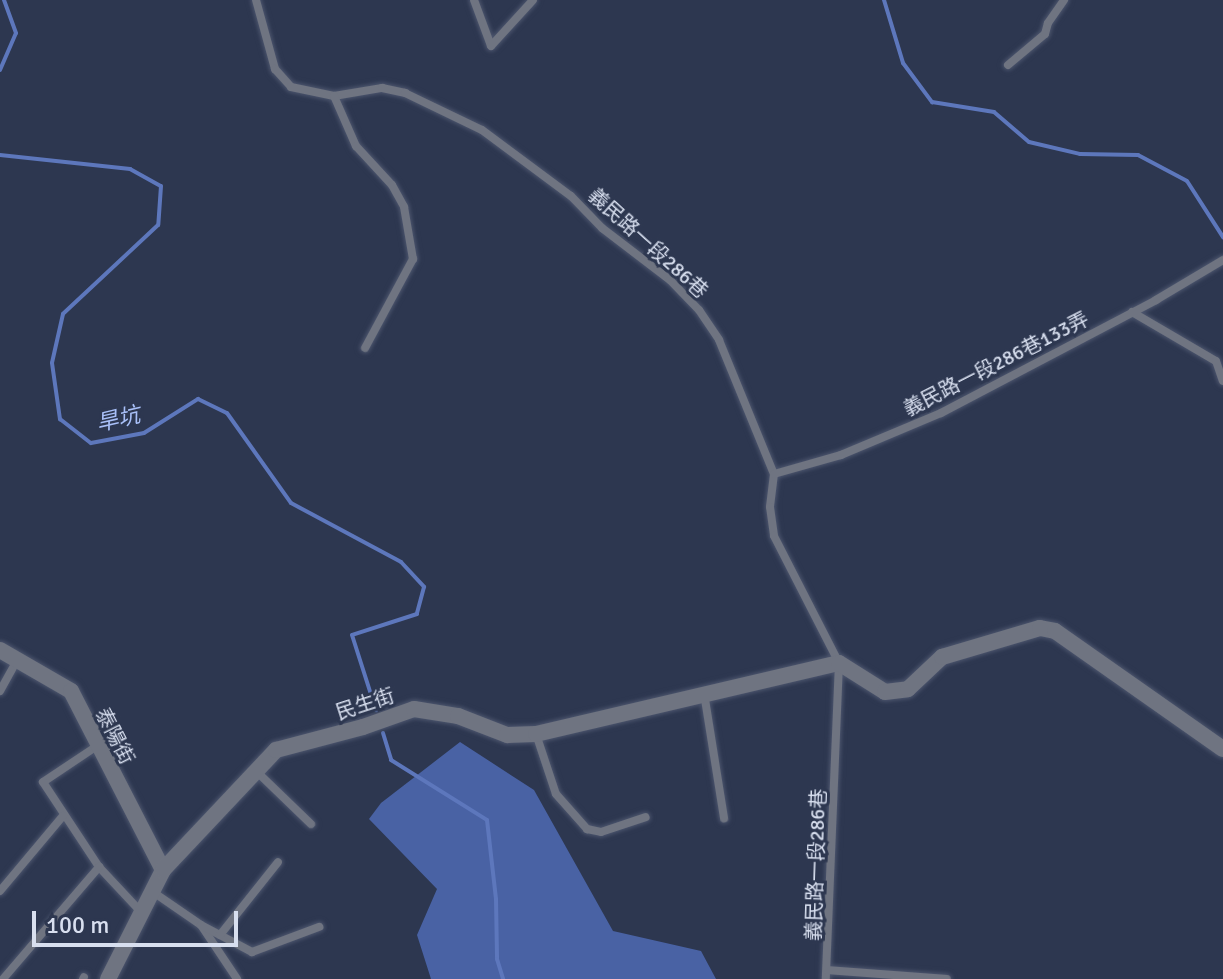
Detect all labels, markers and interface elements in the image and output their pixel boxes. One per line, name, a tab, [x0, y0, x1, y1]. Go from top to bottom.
street label: 義民路一段286巷	[583, 183, 713, 303]
street label: 義民路一段286巷133弄	[899, 307, 1093, 421]
water label: 旱坑	[94, 401, 142, 437]
street label: 民生街	[333, 683, 397, 725]
street label: 泰陽街	[91, 704, 139, 768]
street label: 義民路一段286巷	[801, 788, 831, 942]
scale bar	[36, 895, 242, 945]
text: 100 m	[46, 910, 109, 940]

